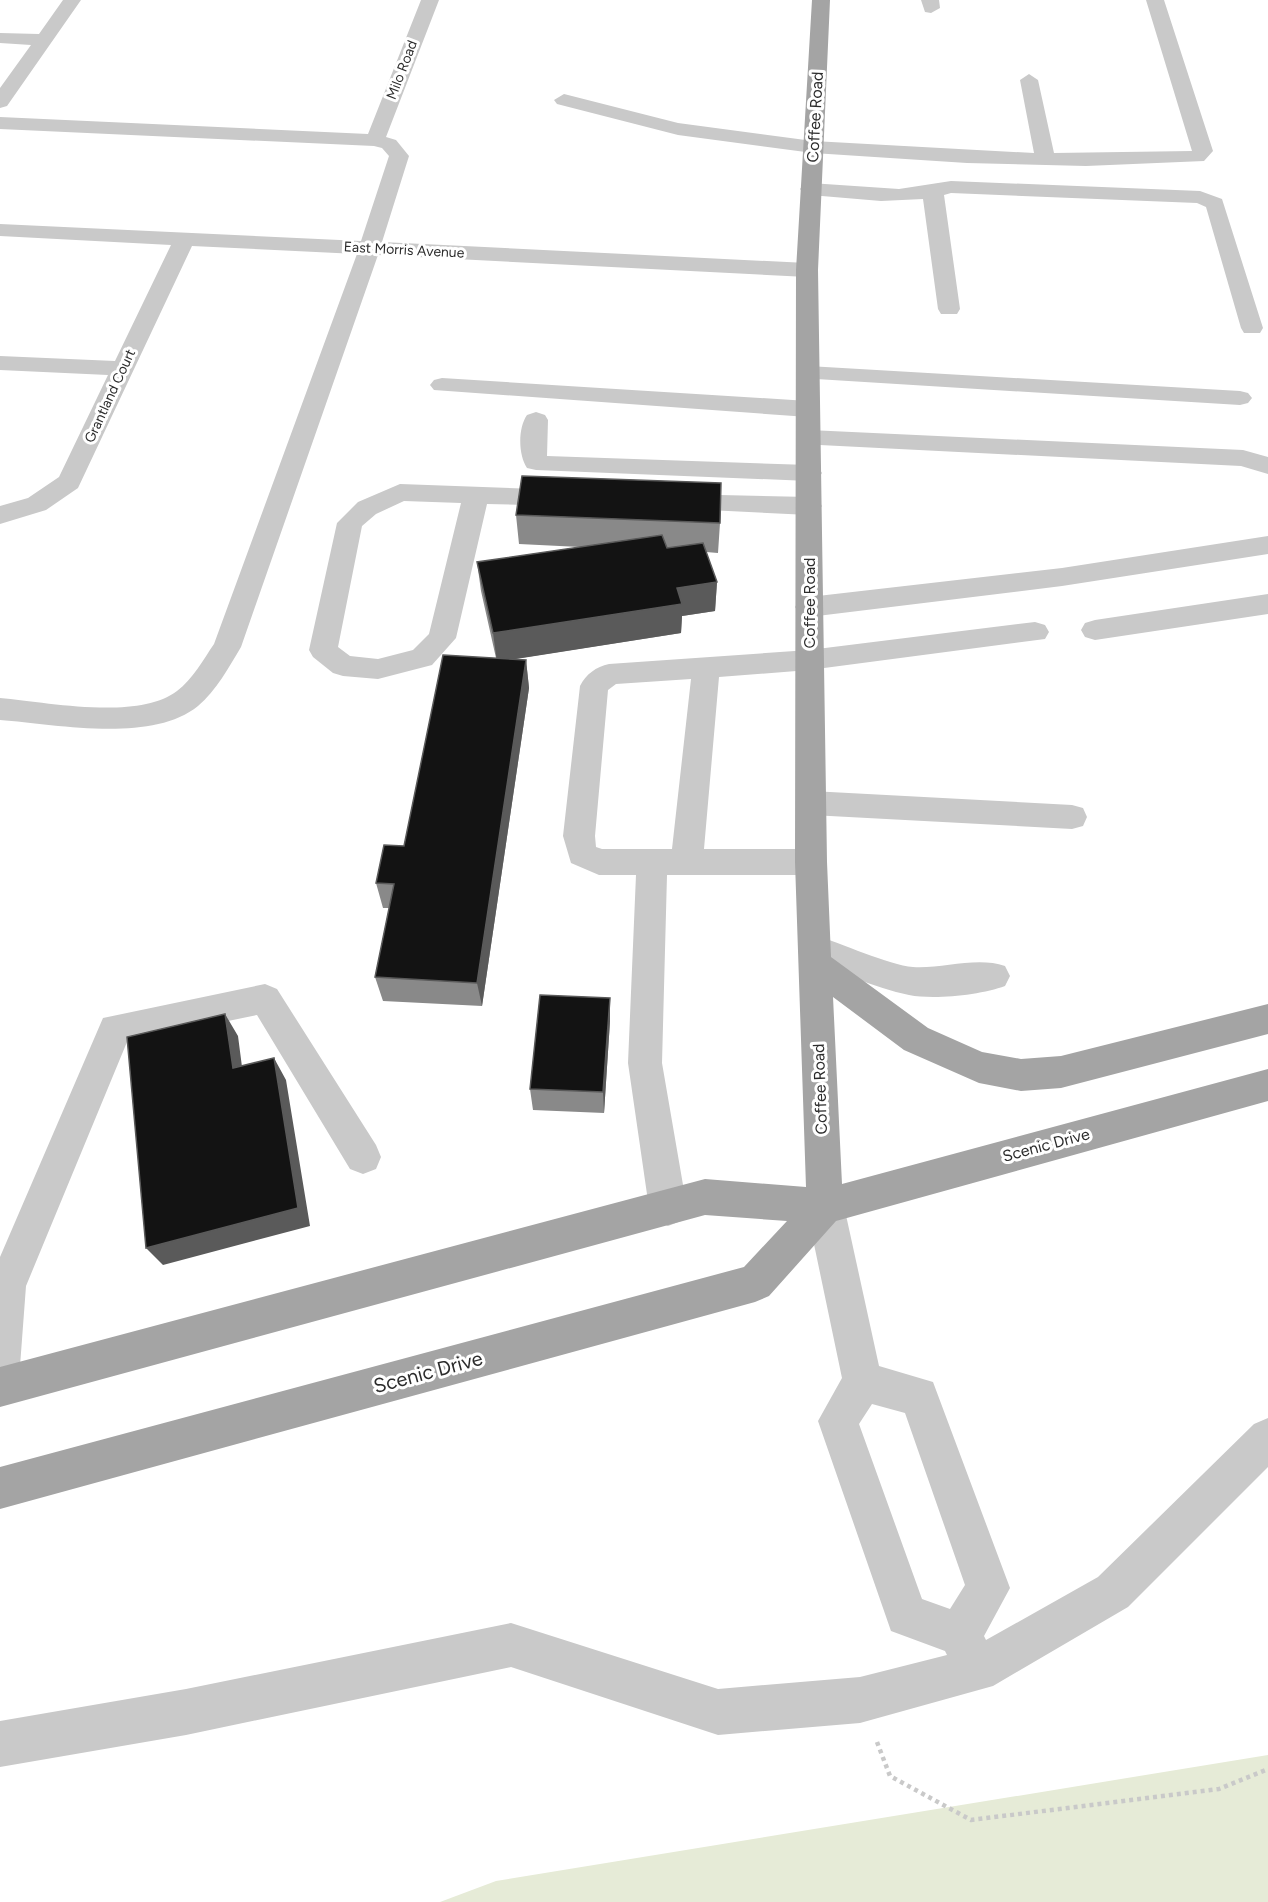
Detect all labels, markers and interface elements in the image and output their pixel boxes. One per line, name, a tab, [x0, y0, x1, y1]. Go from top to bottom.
street label: Milo Road	[383, 38, 421, 102]
street label: Coffee Road	[803, 71, 827, 163]
street label: East Morris Avenue	[343, 238, 465, 262]
street label: Grantland Court	[81, 346, 139, 446]
street label: Coffee Road	[800, 558, 819, 648]
street label: Coffee Road	[809, 1043, 831, 1135]
street label: Scenic Drive	[1000, 1124, 1092, 1166]
street label: Scenic Drive	[371, 1346, 485, 1398]

